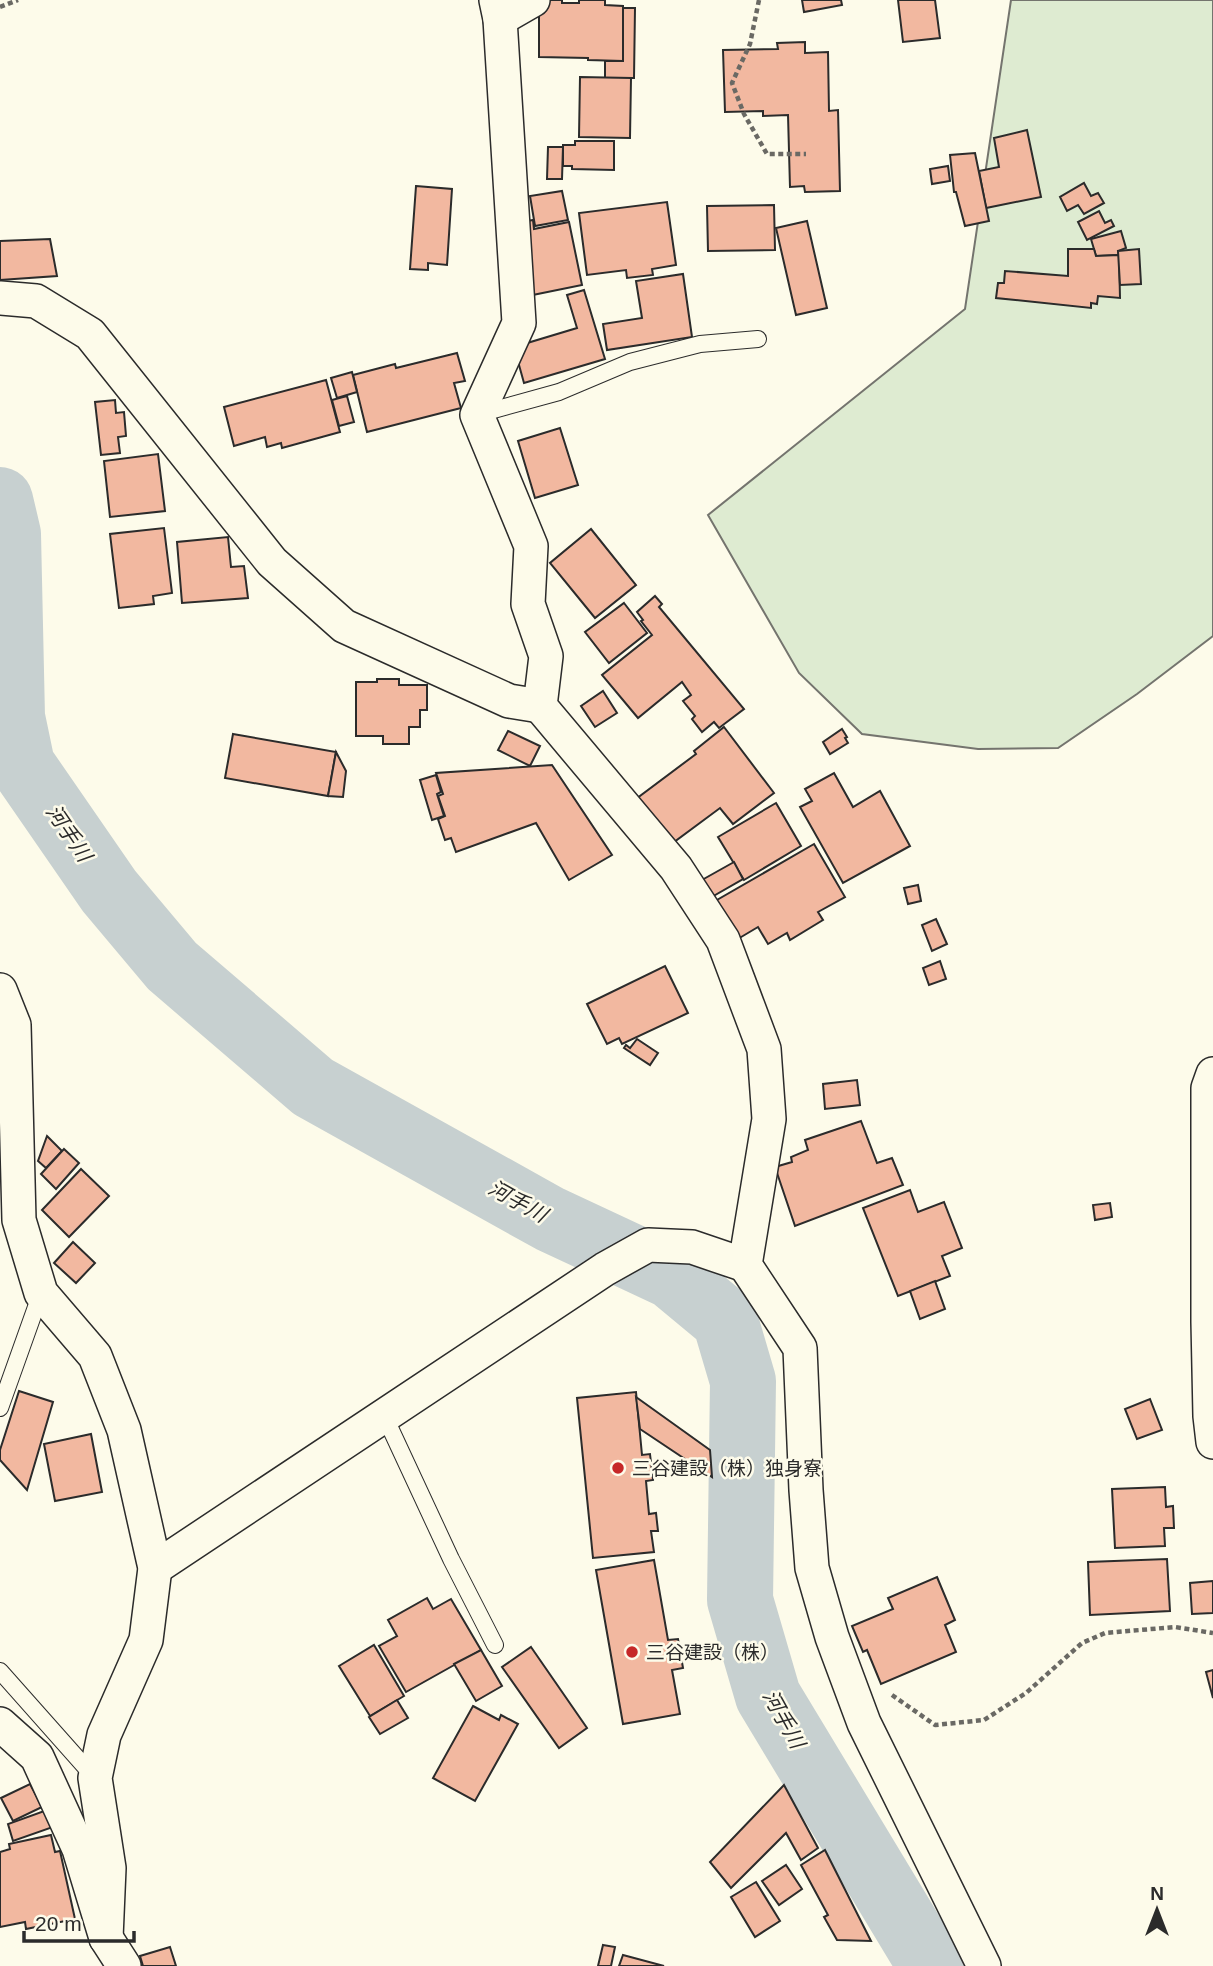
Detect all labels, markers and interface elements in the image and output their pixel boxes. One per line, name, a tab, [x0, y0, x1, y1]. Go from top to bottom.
water label: 河手川	[42, 800, 97, 867]
water label: 河手川	[485, 1176, 553, 1227]
place label: 三谷建設（株）独身寮	[632, 1458, 822, 1479]
marker: 三谷建設（株）独身寮	[610, 1460, 626, 1476]
place label: 三谷建設（株）	[646, 1642, 779, 1663]
marker: 三谷建設（株）	[624, 1644, 640, 1660]
water label: 河手川	[759, 1686, 810, 1754]
north arrow	[1122, 1875, 1192, 1945]
text: N	[1150, 1883, 1164, 1904]
scale bar	[24, 1899, 135, 1943]
text: 20 m	[35, 1912, 82, 1935]

